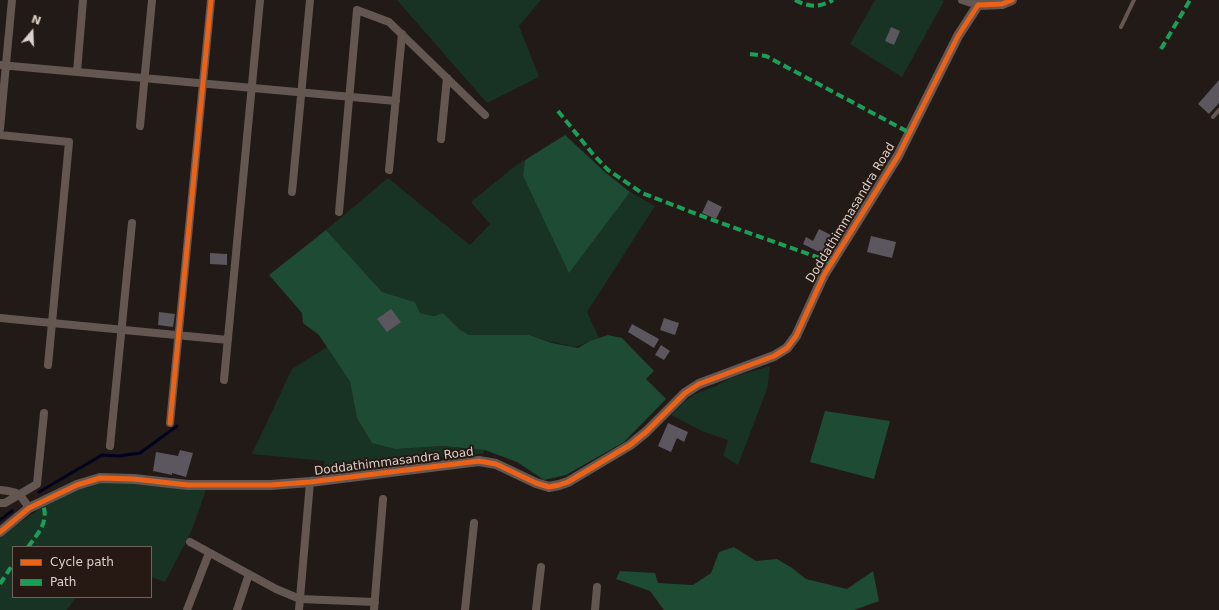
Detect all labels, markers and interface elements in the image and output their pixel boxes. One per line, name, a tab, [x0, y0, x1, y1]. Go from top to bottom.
north arrow	[12, 12, 52, 52]
text: N	[30, 13, 43, 28]
street label: Doddathimmasandra Road	[803, 140, 899, 286]
street label: Doddathimmasandra Road	[313, 445, 475, 479]
legend	[12, 546, 152, 598]
text: Cycle path	[50, 555, 114, 569]
text: Path	[50, 575, 76, 589]

